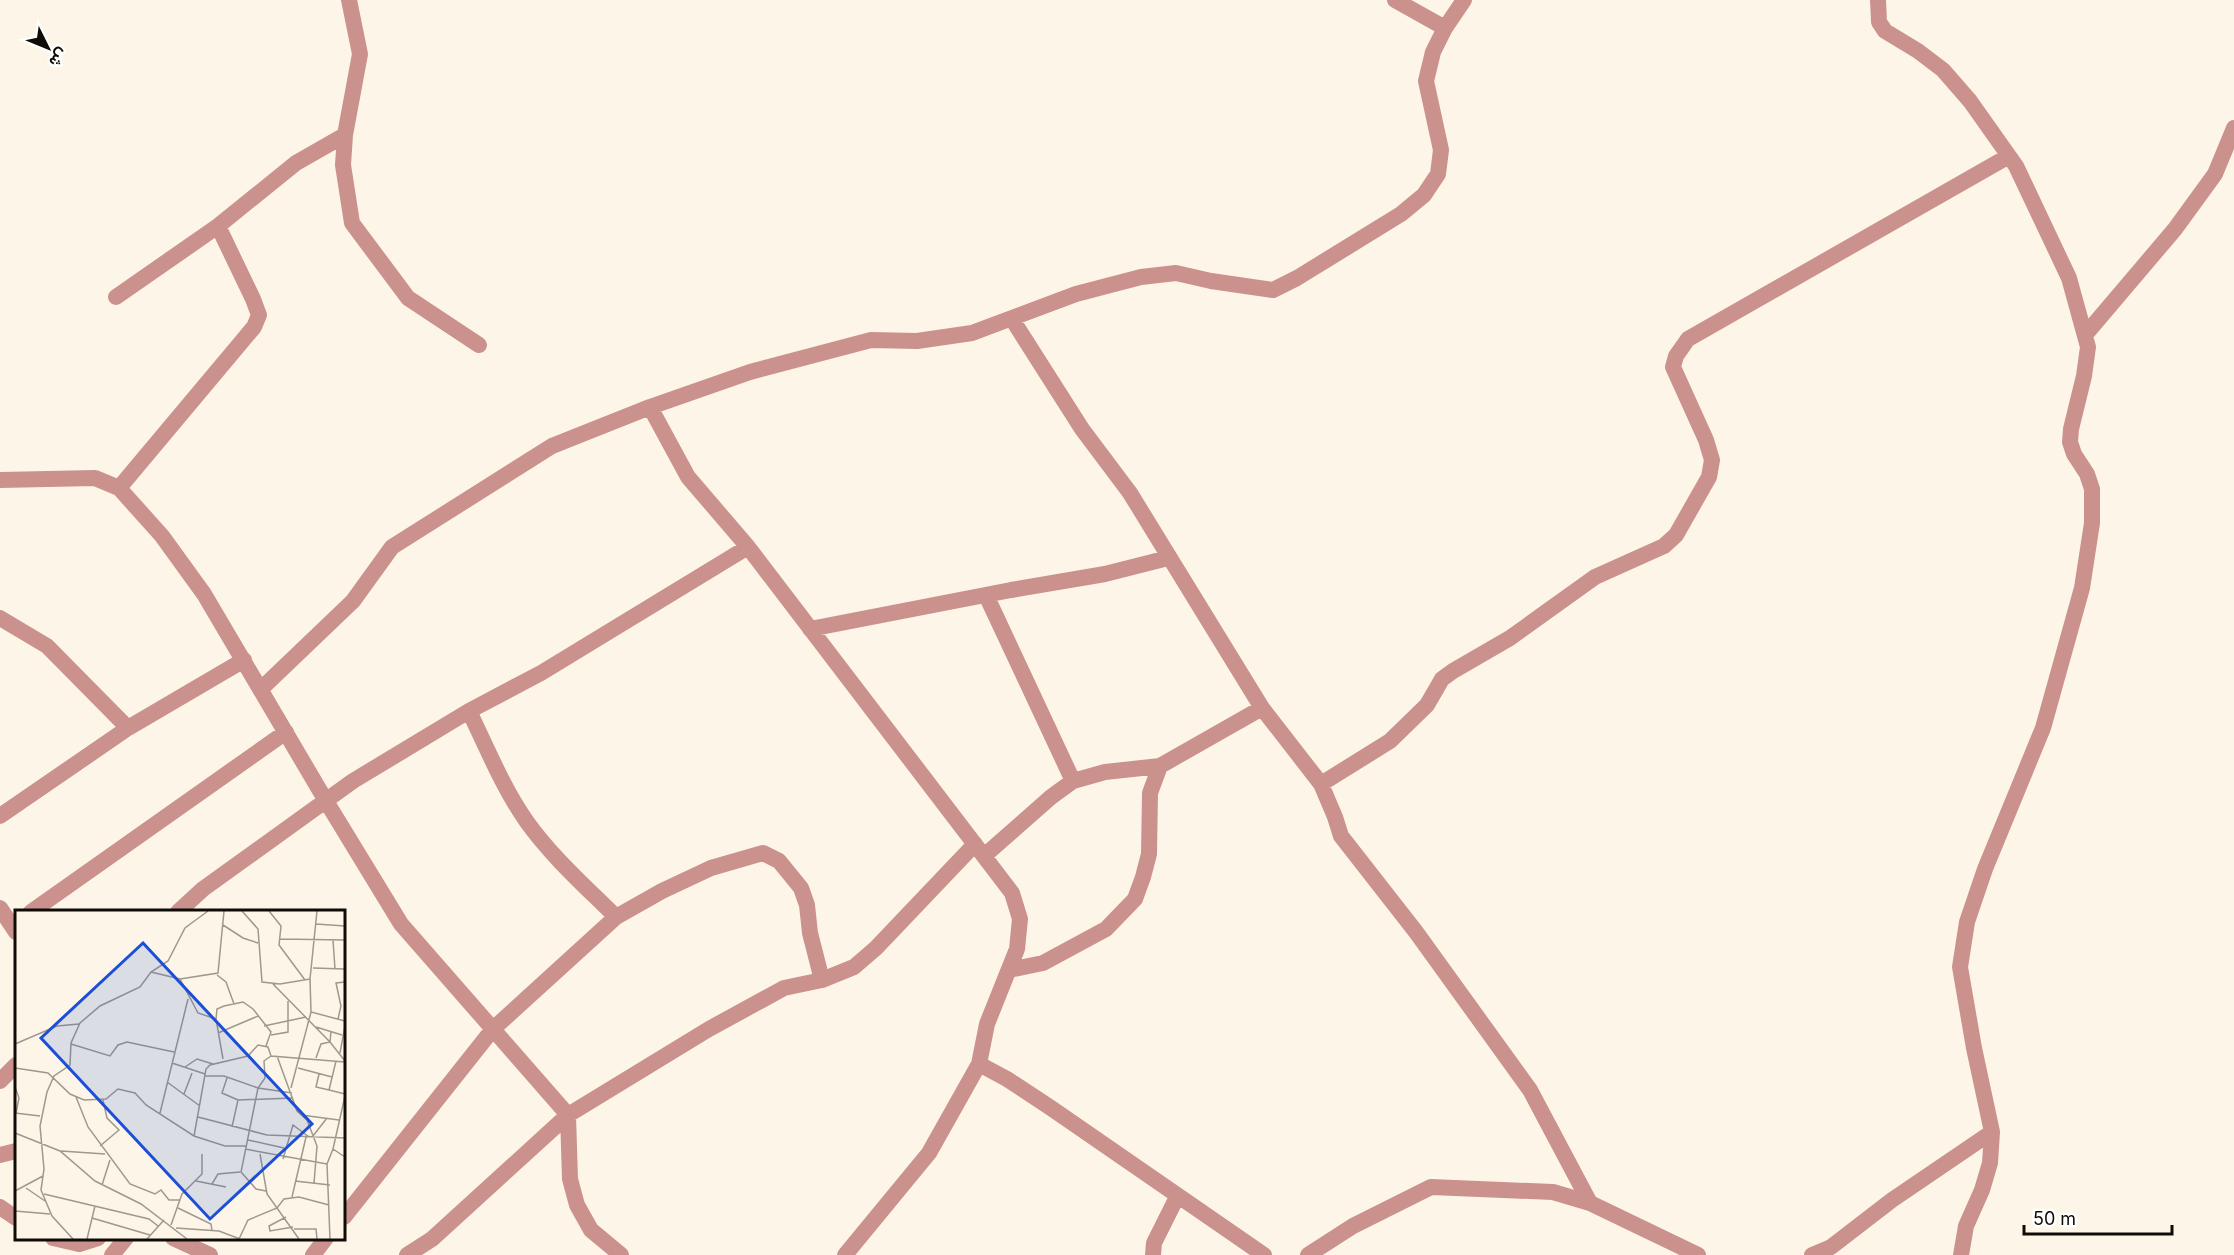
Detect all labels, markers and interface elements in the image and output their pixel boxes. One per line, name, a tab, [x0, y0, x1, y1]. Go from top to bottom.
north arrow	[18, 18, 78, 78]
text: ش	[45, 44, 73, 72]
inset map	[15, 910, 345, 1240]
scale bar	[2024, 1198, 2172, 1236]
text: 50 m	[2033, 1208, 2076, 1229]

